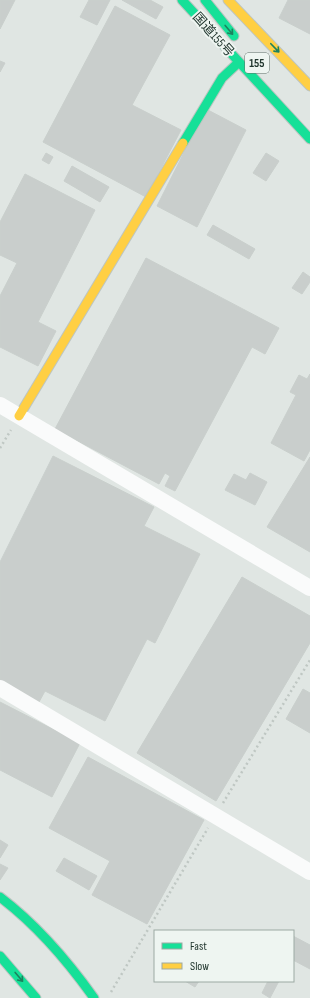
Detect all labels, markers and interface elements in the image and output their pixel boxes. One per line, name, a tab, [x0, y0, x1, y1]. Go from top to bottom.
street label: 国道155号	[189, 9, 237, 60]
one-way arrow	[225, 25, 234, 36]
one-way arrow	[270, 43, 279, 54]
road number: 155	[245, 53, 269, 73]
legend	[154, 930, 294, 982]
text: Fast	[190, 939, 207, 954]
text: Slow	[190, 959, 209, 974]
one-way arrow	[14, 971, 23, 982]

